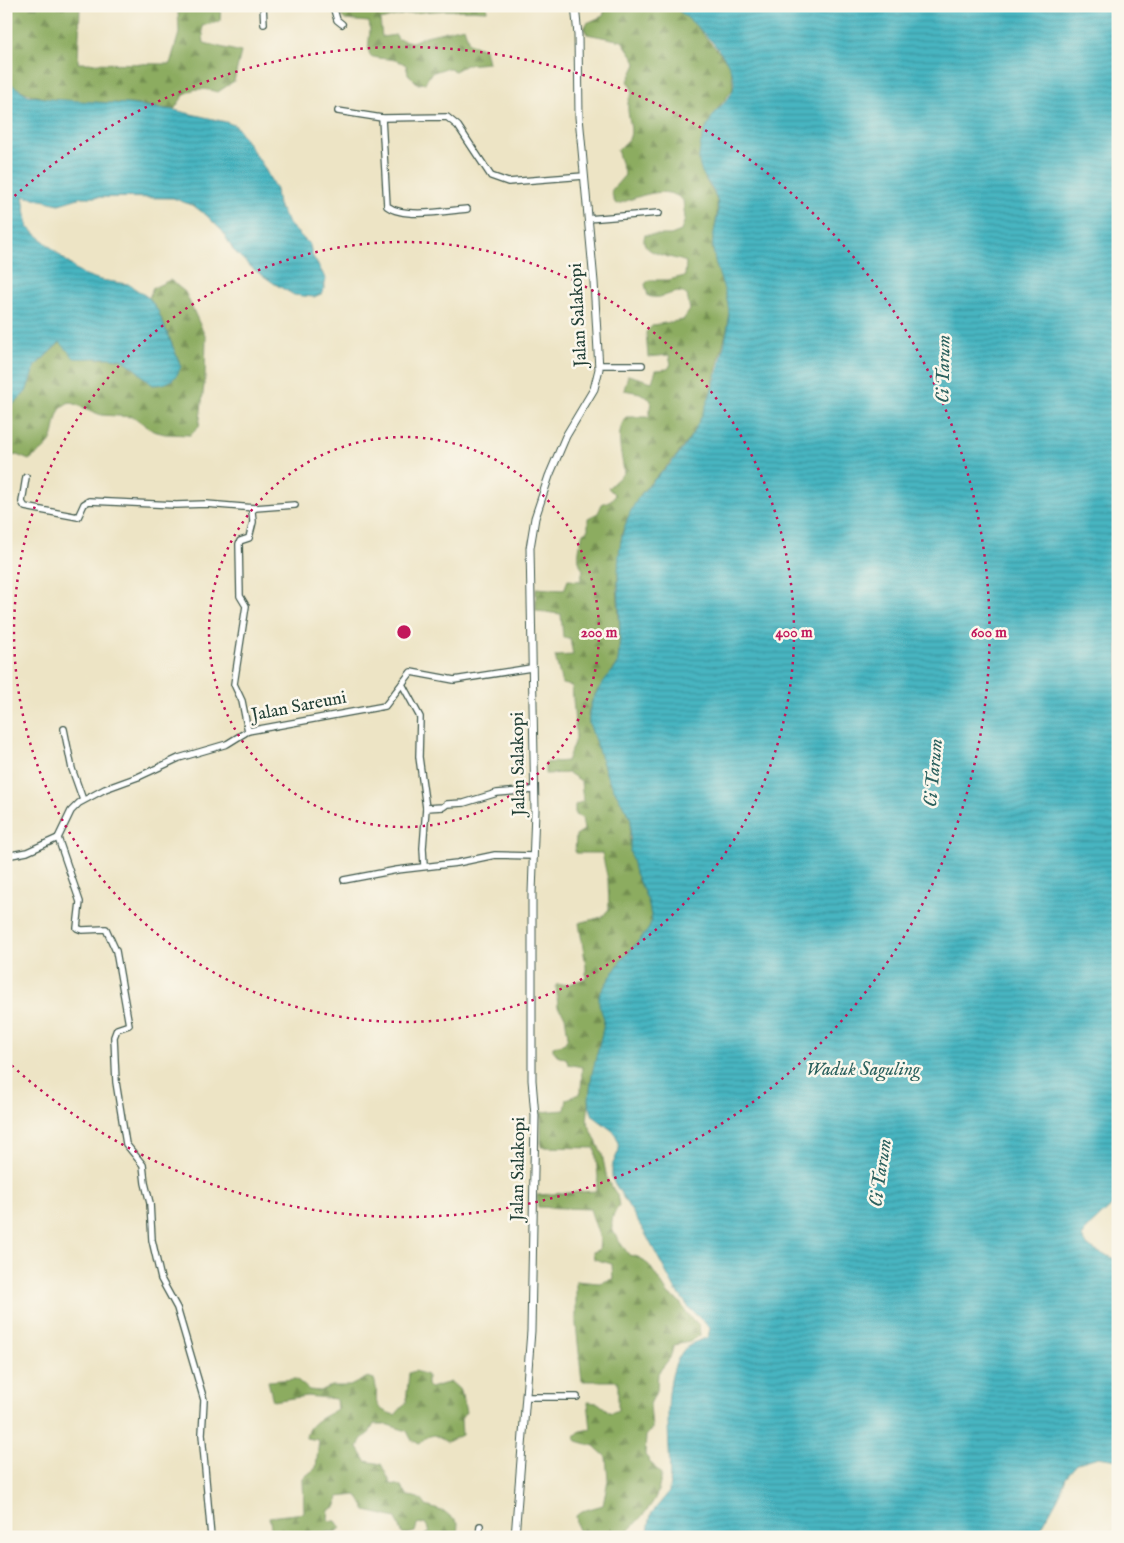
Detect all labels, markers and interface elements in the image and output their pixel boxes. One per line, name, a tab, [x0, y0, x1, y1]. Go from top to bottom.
street label: Jalan Salakopi	[565, 262, 593, 370]
water label: Ci Tarum	[931, 335, 957, 403]
centre of rings	[395, 623, 413, 641]
text: 200 m	[581, 623, 618, 642]
text: 400 m	[776, 623, 813, 642]
text: 600 m	[971, 623, 1007, 642]
street label: Jalan Sareuni	[247, 686, 349, 728]
street label: Jalan Salakopi	[507, 711, 531, 818]
water label: Ci Tarum	[919, 738, 949, 808]
water label: Waduk Saguling	[806, 1058, 921, 1082]
street label: Jalan Salakopi	[507, 1116, 531, 1223]
water label: Ci Tarum	[864, 1137, 898, 1209]

